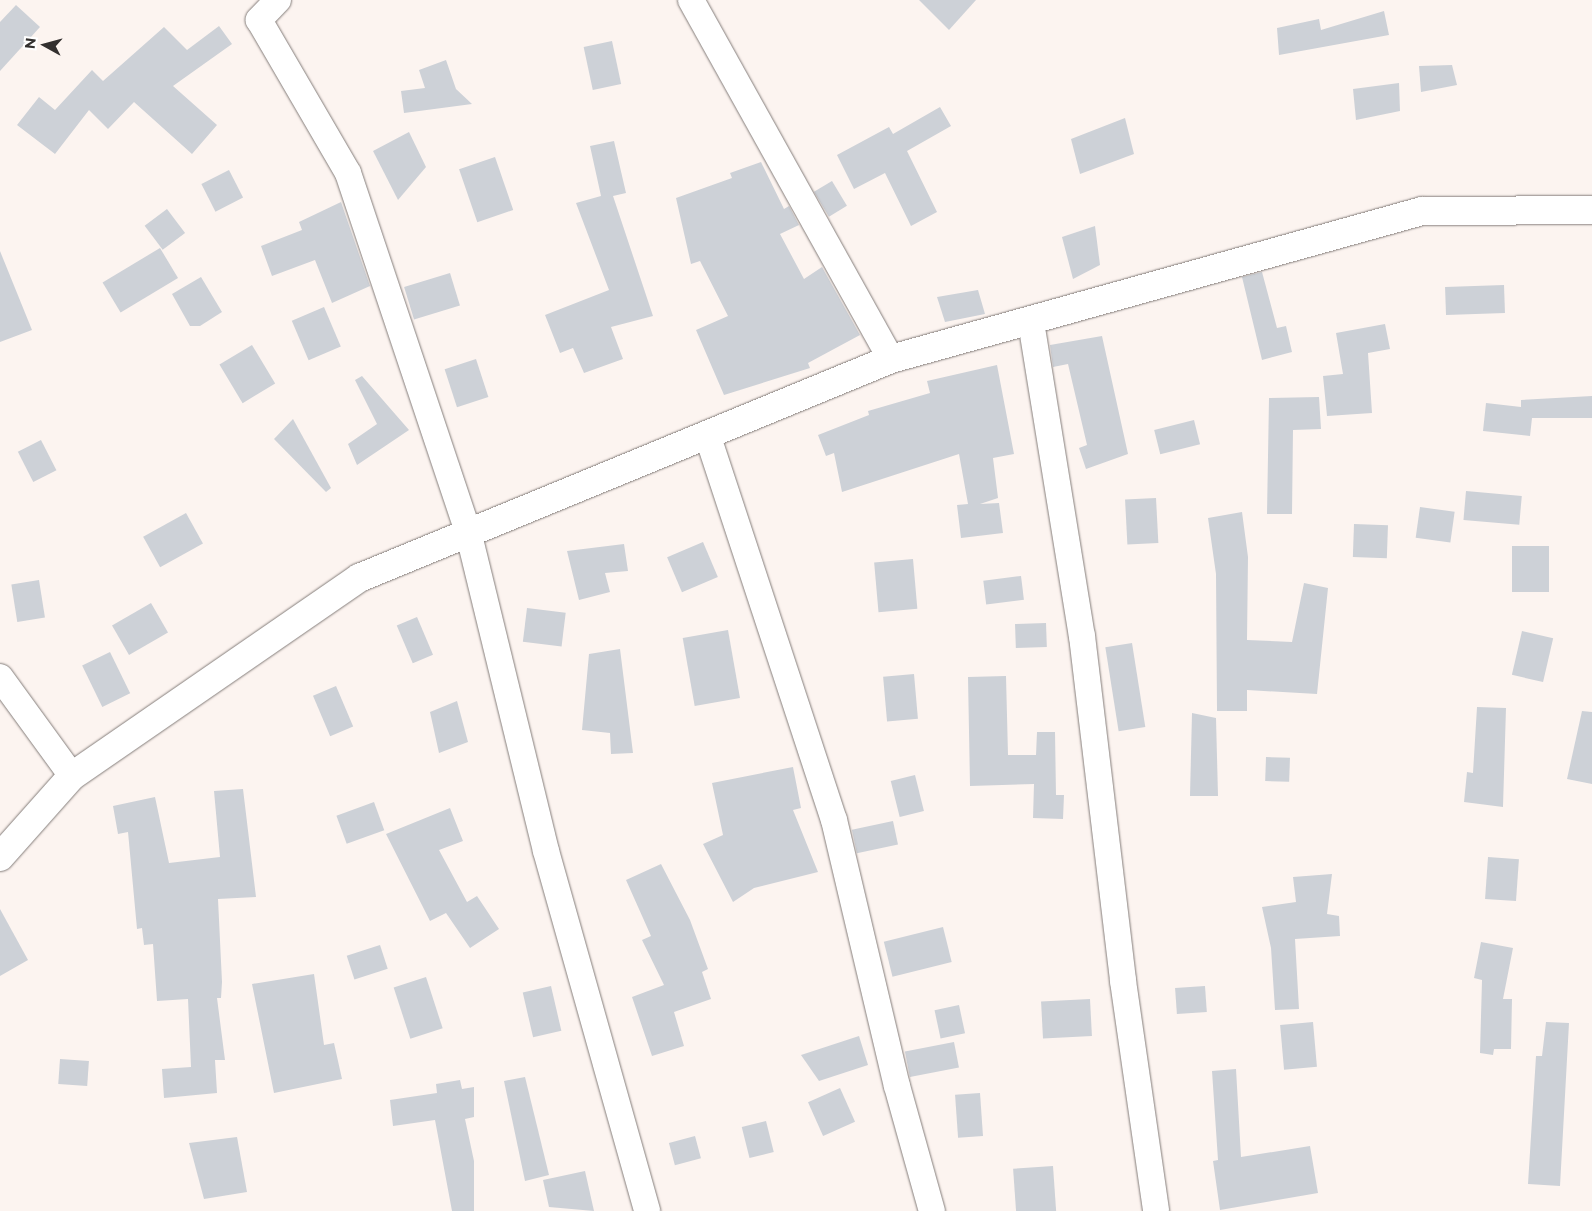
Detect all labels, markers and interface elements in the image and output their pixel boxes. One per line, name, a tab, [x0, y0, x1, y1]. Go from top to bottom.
north arrow	[20, 20, 70, 70]
text: N	[20, 36, 40, 50]

